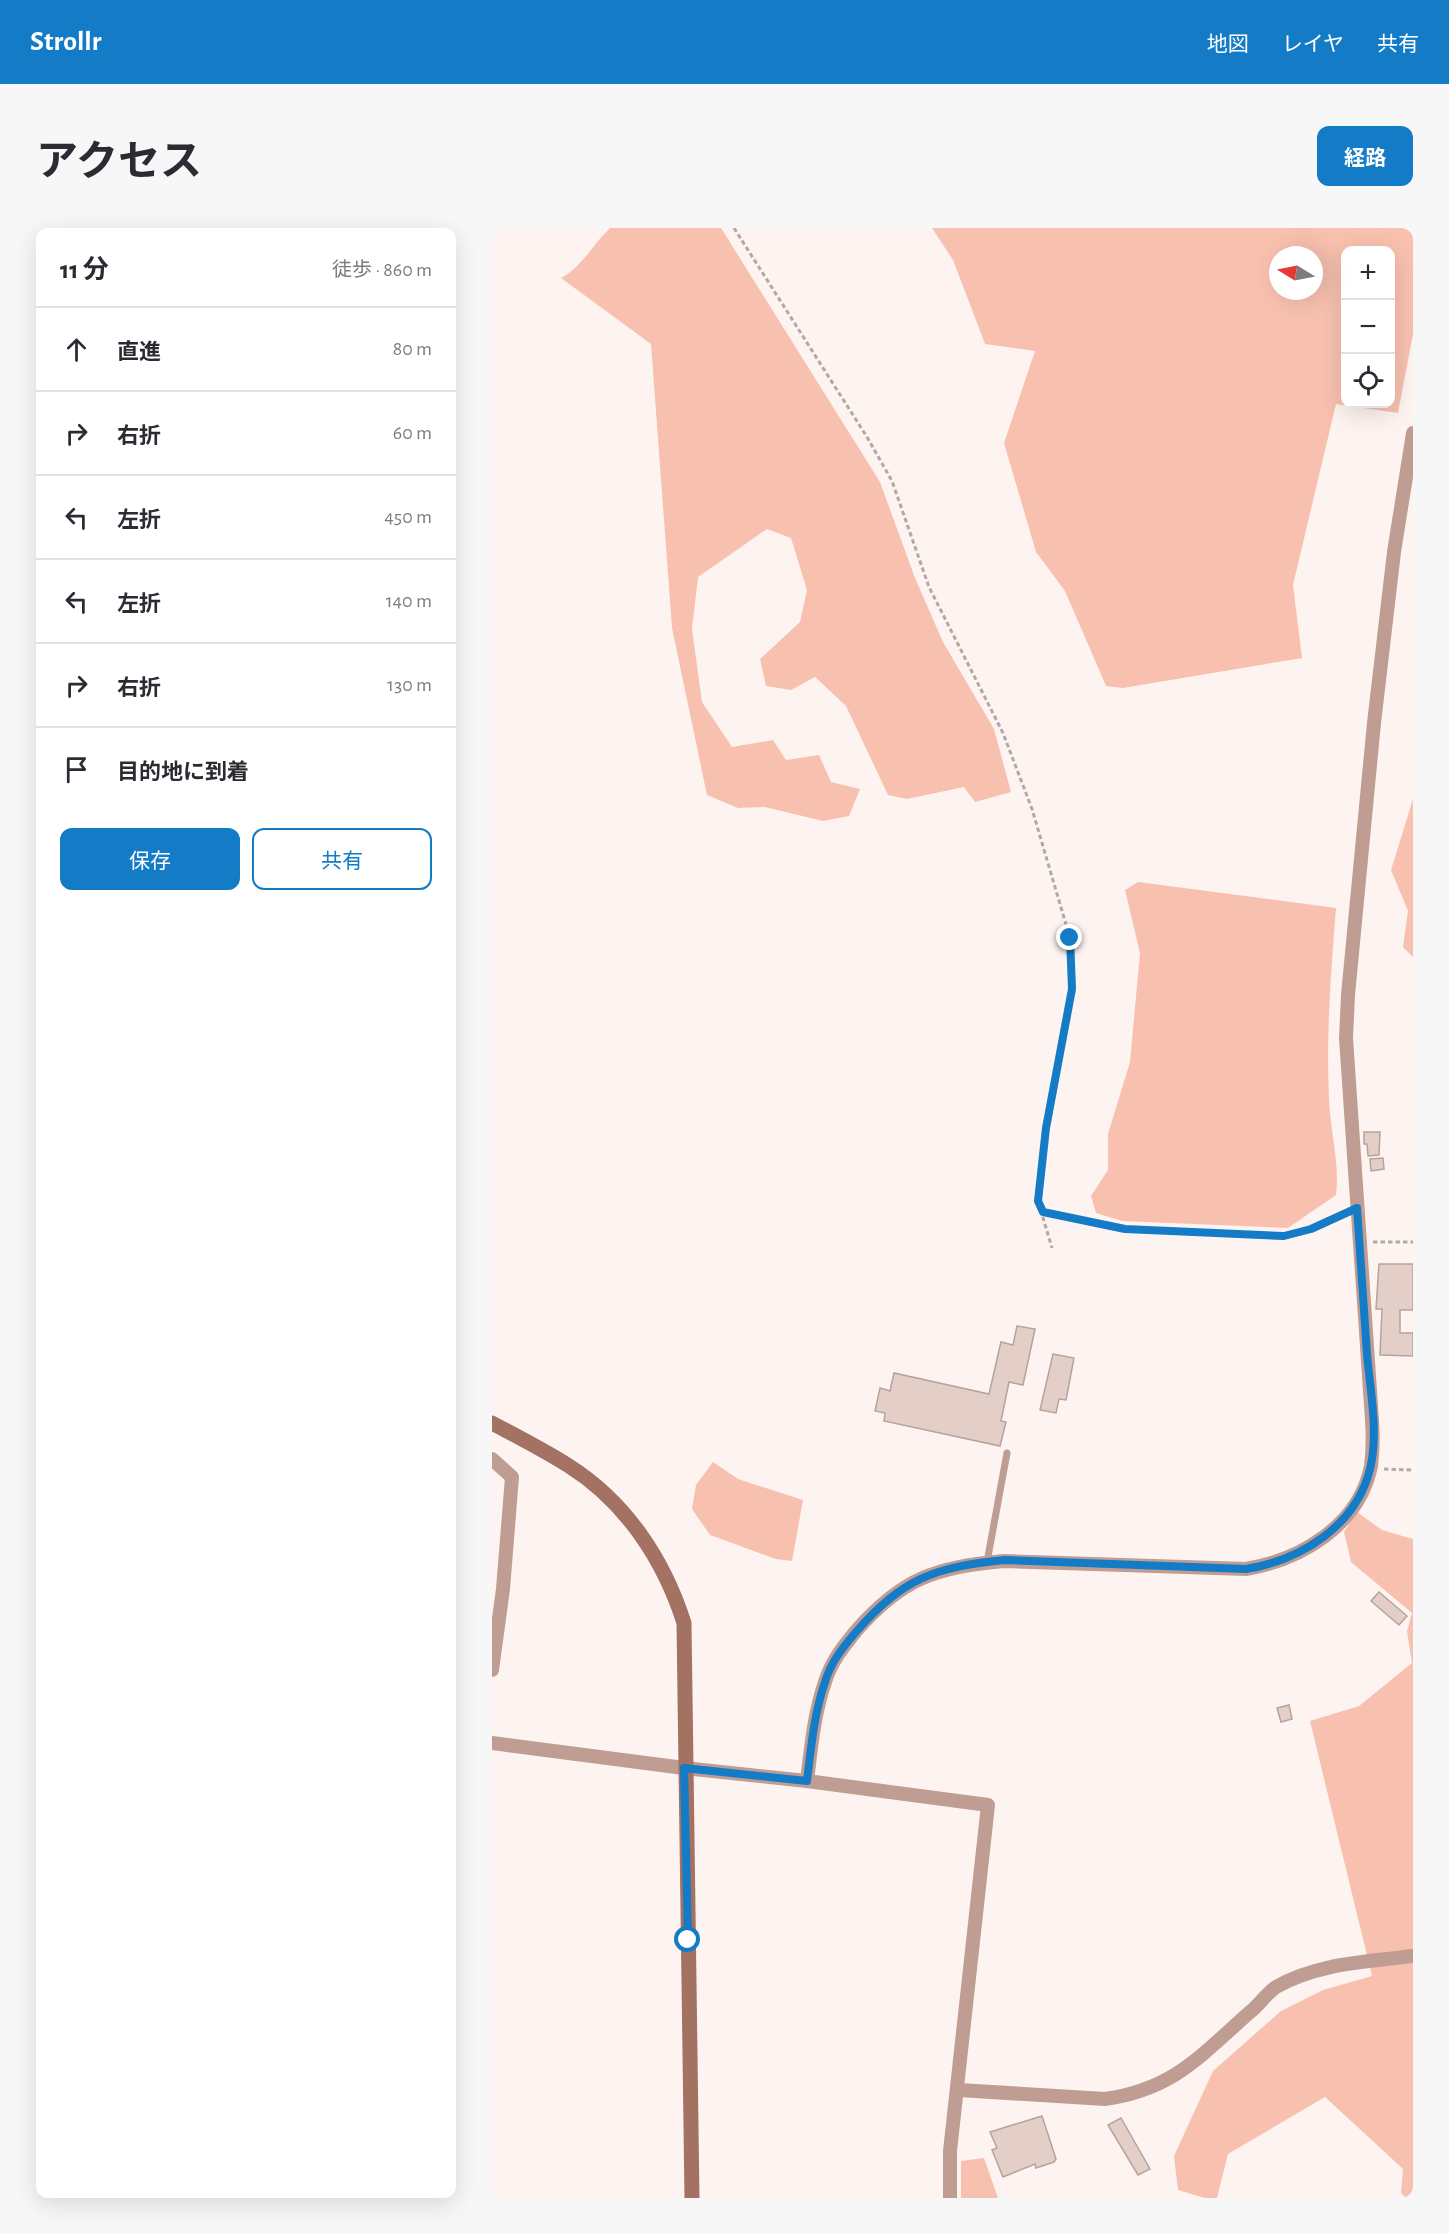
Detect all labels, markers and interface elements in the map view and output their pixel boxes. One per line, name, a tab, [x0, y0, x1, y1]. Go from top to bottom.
text: Strollr	[30, 28, 101, 56]
text: 地図	[1207, 34, 1249, 55]
text: レイヤ	[1282, 34, 1344, 55]
text: 共有	[1377, 34, 1419, 55]
button: 経路	[1317, 126, 1413, 186]
text: アクセス	[36, 141, 202, 183]
north arrow	[1269, 246, 1323, 300]
map controls	[1341, 246, 1395, 408]
button: +	[1341, 246, 1395, 300]
text: 11 分	[60, 257, 109, 283]
text: 徒歩 · 860 m	[332, 260, 432, 280]
button: −	[1341, 300, 1395, 354]
icon: ahead	[60, 333, 93, 366]
text: 80 m	[393, 339, 432, 359]
text: 直進	[117, 341, 161, 363]
button: locate	[1341, 354, 1395, 408]
icon: right	[60, 417, 93, 450]
text: 60 m	[393, 423, 432, 443]
text: 右折	[117, 425, 161, 447]
icon: left	[60, 501, 93, 534]
text: 450 m	[384, 507, 432, 527]
text: 左折	[117, 509, 161, 531]
icon: left	[60, 585, 93, 618]
text: 140 m	[386, 591, 432, 611]
text: 左折	[117, 593, 161, 615]
icon: right	[60, 669, 93, 702]
text: 130 m	[387, 675, 432, 695]
text: 右折	[117, 677, 161, 699]
icon: arrive	[60, 753, 93, 786]
text: 目的地に到着	[117, 761, 249, 783]
button: 保存	[60, 828, 240, 890]
button: 共有	[252, 828, 432, 890]
route end	[1056, 924, 1082, 950]
route start	[674, 1926, 700, 1952]

